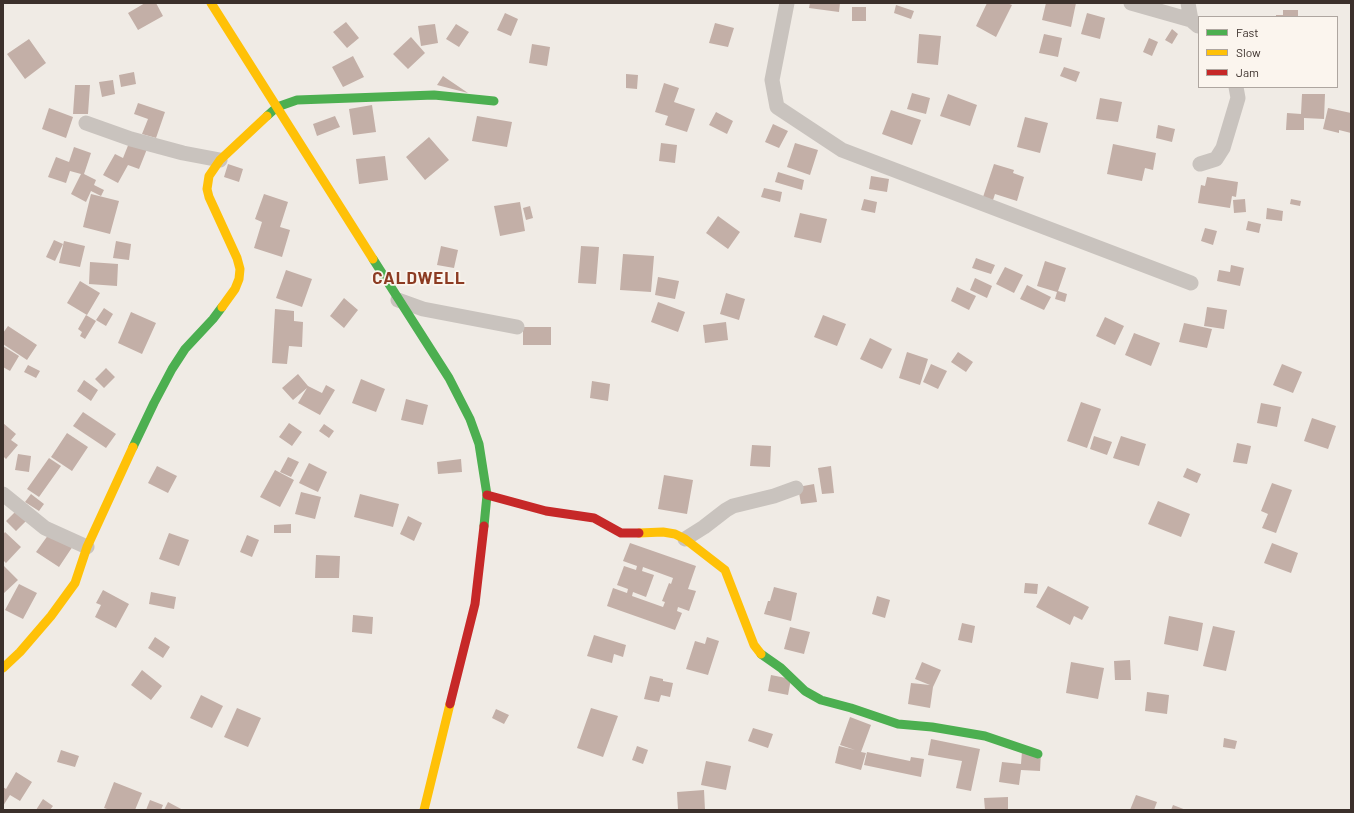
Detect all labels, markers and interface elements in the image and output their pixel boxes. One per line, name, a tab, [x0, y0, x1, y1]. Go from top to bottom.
legend	[1198, 16, 1338, 88]
text: Fast	[1236, 25, 1259, 39]
text: Slow	[1236, 45, 1261, 59]
text: Jam	[1236, 65, 1259, 79]
district label: CALDWELL	[372, 268, 466, 288]

